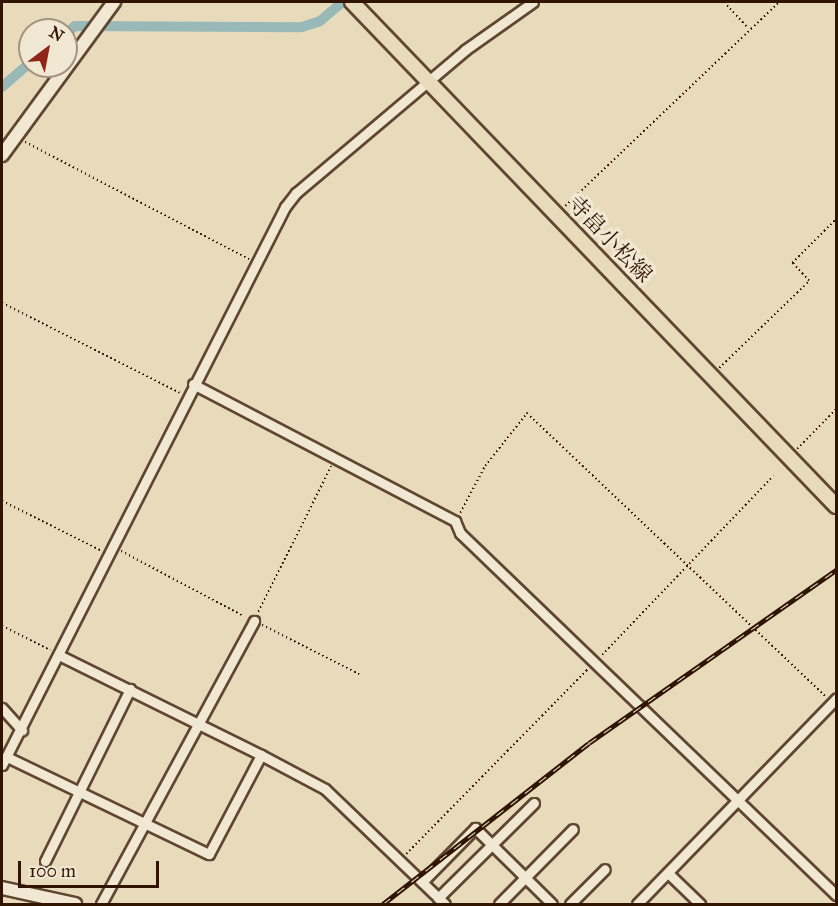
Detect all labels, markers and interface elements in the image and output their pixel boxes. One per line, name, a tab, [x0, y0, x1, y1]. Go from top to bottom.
north arrow	[18, 18, 78, 78]
text: N	[46, 22, 68, 46]
street label: 寺畠小松線	[562, 190, 658, 288]
scale bar	[21, 849, 162, 887]
text: 100 m	[29, 860, 76, 882]

